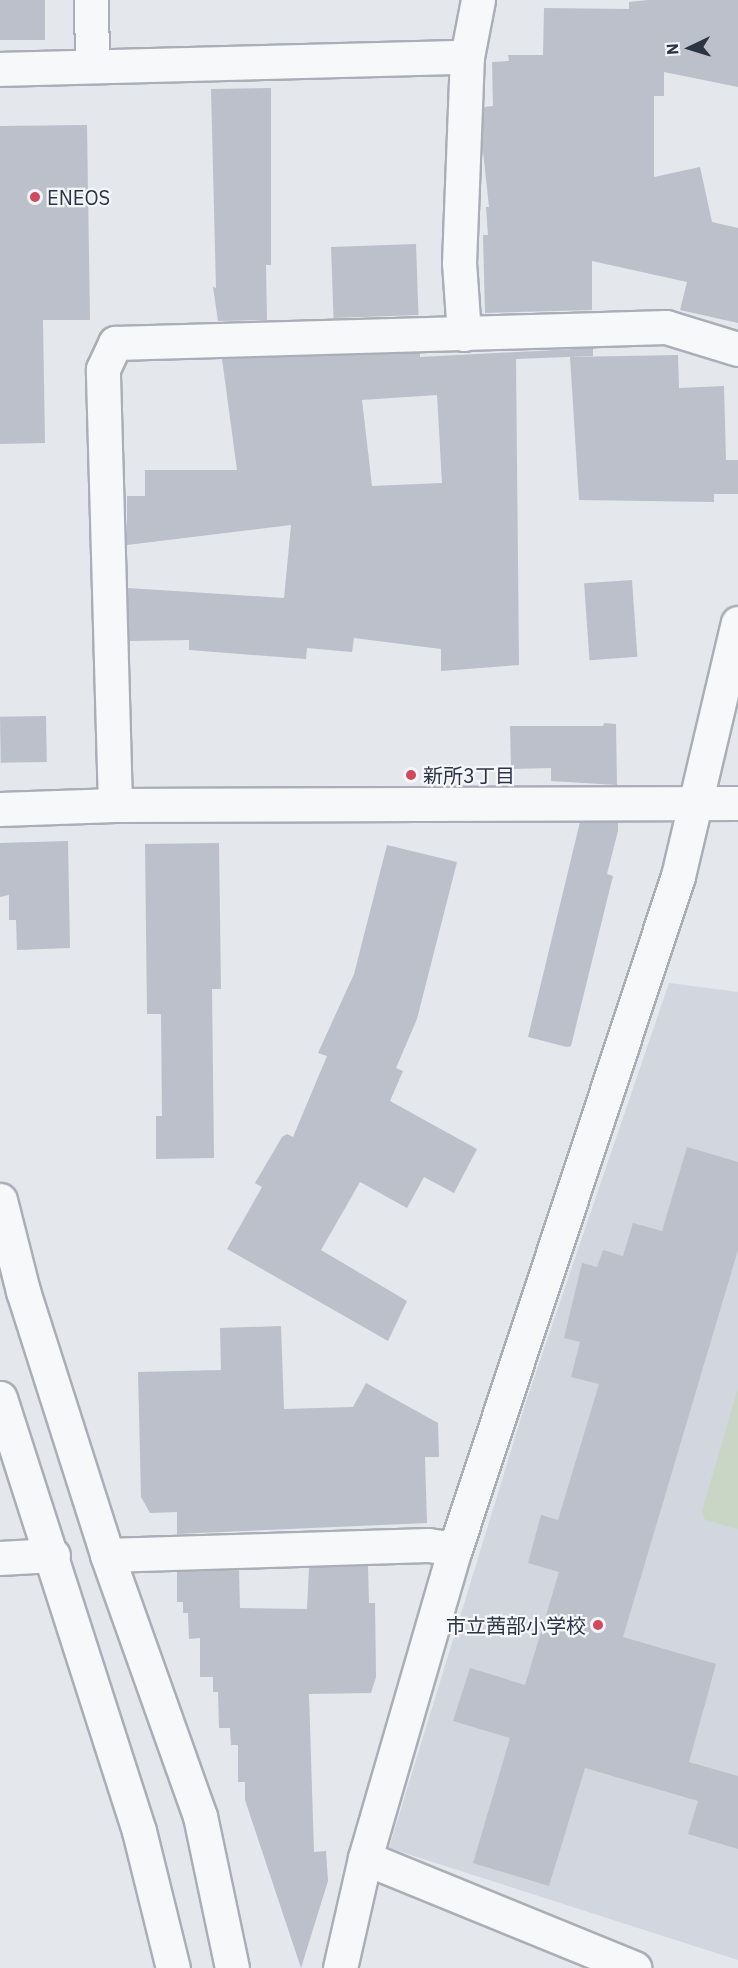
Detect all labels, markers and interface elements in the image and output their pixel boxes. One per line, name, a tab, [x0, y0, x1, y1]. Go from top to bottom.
north arrow	[660, 18, 720, 78]
text: N	[662, 43, 682, 56]
place label: ENEOS	[47, 185, 110, 209]
marker: ENEOS	[28, 190, 42, 204]
place label: 新所3丁目	[423, 763, 515, 787]
marker: 新所3丁目	[404, 768, 418, 782]
place label: 市立茜部小学校	[446, 1613, 586, 1637]
marker: 市立茜部小学校	[591, 1618, 605, 1632]

